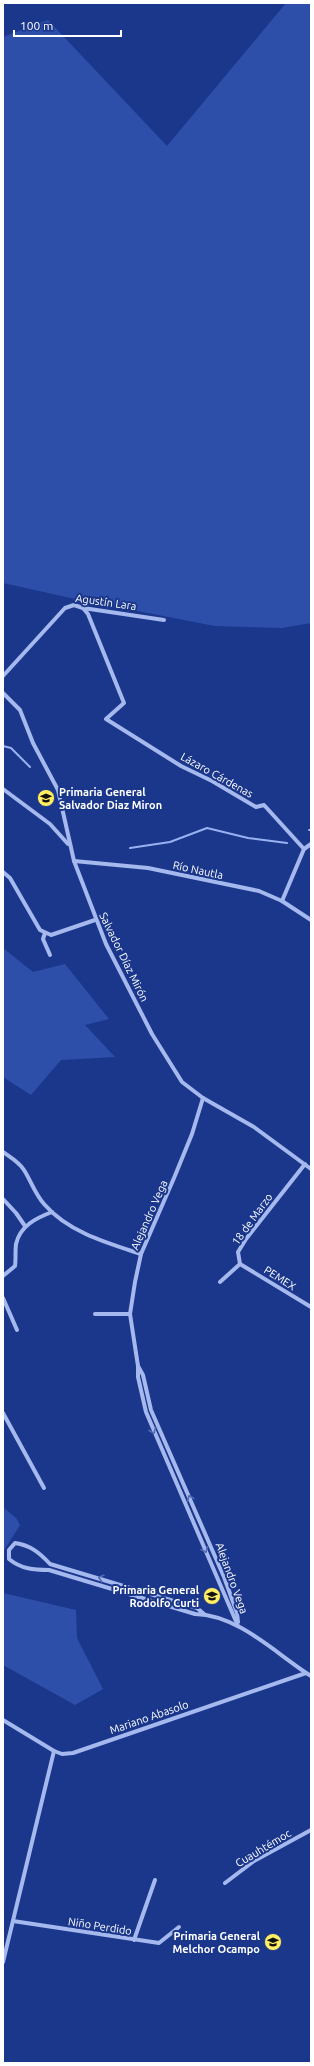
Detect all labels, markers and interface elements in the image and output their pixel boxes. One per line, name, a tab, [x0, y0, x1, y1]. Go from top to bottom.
scale bar	[14, 12, 121, 38]
text: 100 m	[20, 19, 53, 32]
street label: Agustín Lara	[75, 592, 137, 612]
street label: Lázaro Cárdenas	[179, 750, 255, 800]
place label: Primaria General Salvador Diaz Miron	[59, 786, 162, 811]
school or university icon: Primaria General Salvador Diaz Miron	[36, 788, 56, 808]
street label: Río Nautla	[172, 859, 224, 881]
street label: Salvador Díaz Mirón	[97, 910, 151, 1004]
street label: Alejandro Vega	[128, 1178, 170, 1252]
street label: 18 de Marzo	[229, 1191, 275, 1247]
street label: PEMEX	[262, 1264, 298, 1293]
one-way arrow	[149, 1427, 157, 1434]
one-way arrow	[187, 1495, 195, 1502]
street label: Alejandro Vega	[214, 1541, 250, 1615]
one-way arrow	[201, 1546, 209, 1553]
one-way arrow	[98, 1574, 105, 1583]
place label: Primaria General Rodolfo Curti	[112, 1584, 200, 1609]
school or university icon: Primaria General Rodolfo Curti	[202, 1586, 222, 1606]
street label: Mariano Abasolo	[108, 1698, 190, 1736]
street label: Cuauhtémoc	[233, 1827, 293, 1869]
street label: Niño Perdido	[67, 1915, 133, 1937]
place label: Primaria General Melchor Ocampo	[172, 1930, 261, 1955]
school or university icon: Primaria General Melchor Ocampo	[263, 1932, 283, 1952]

